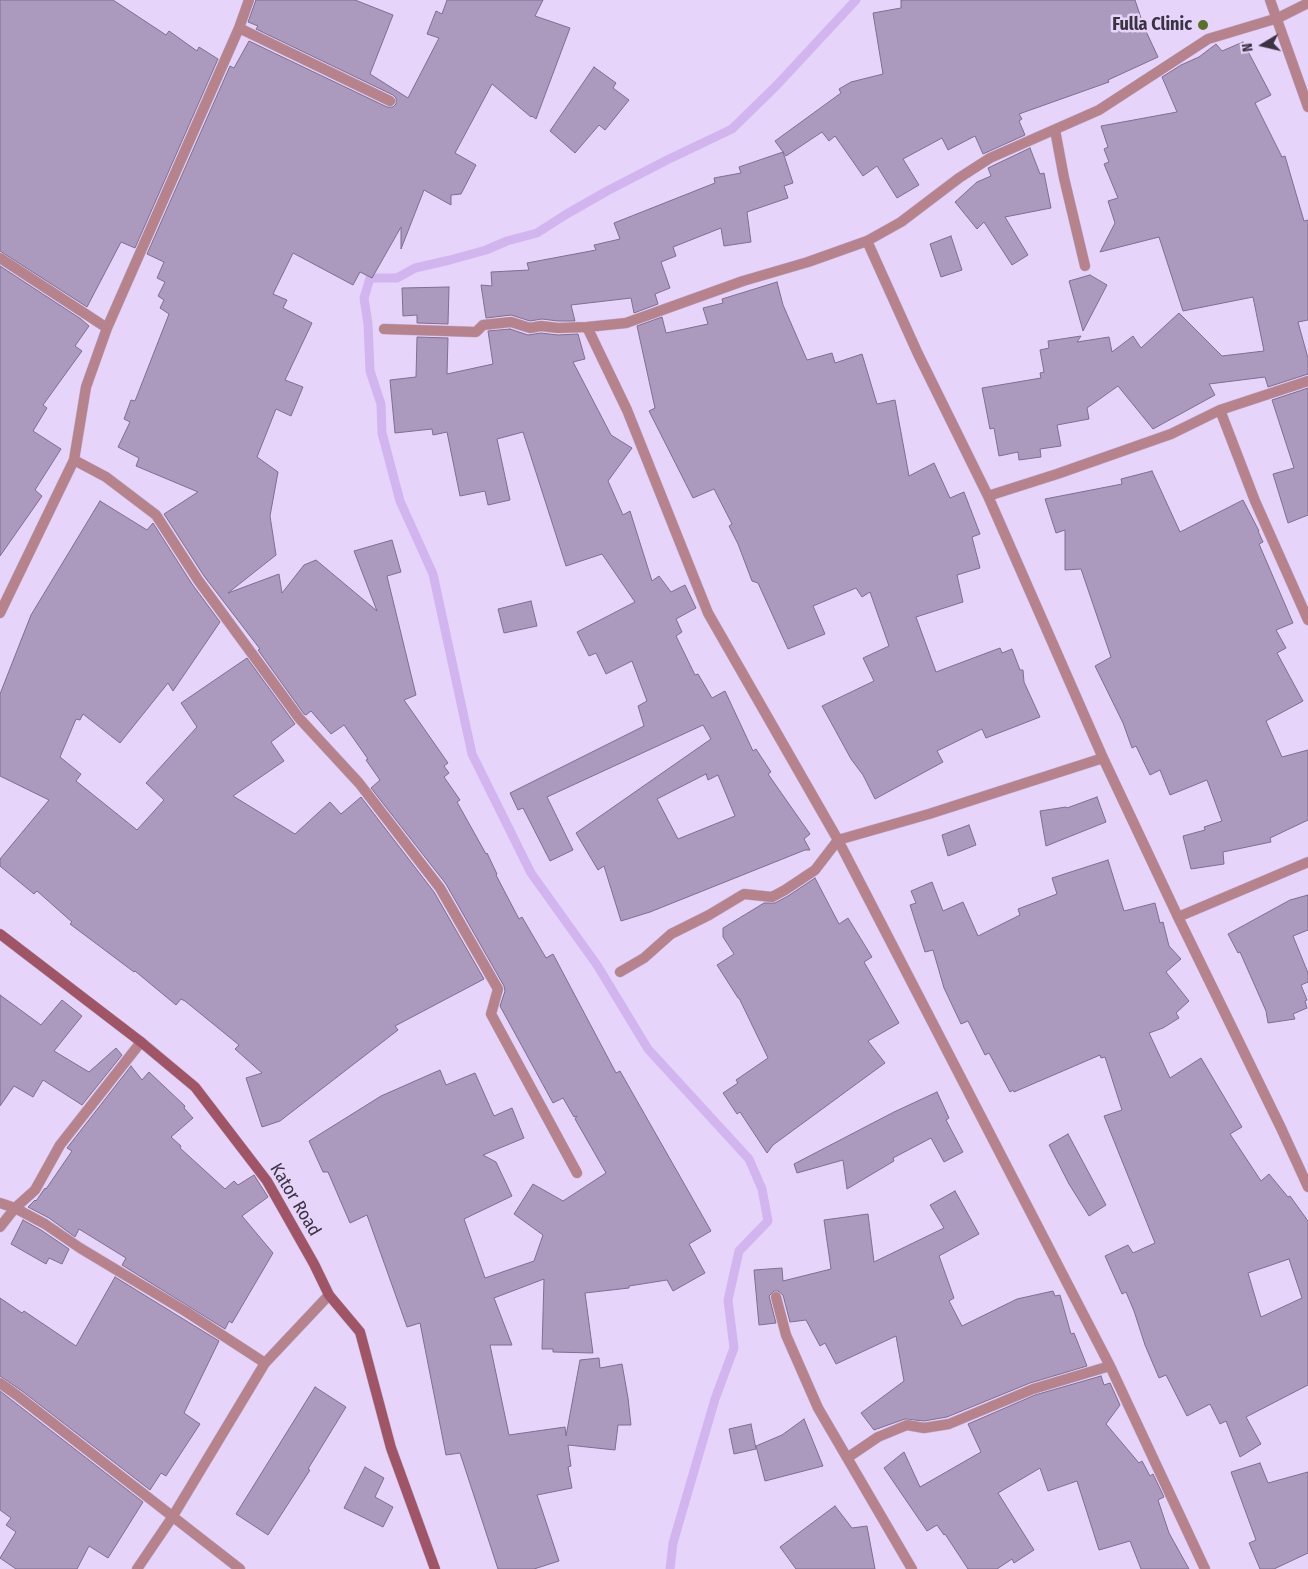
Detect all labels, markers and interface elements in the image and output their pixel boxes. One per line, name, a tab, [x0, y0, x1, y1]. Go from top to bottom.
place label: Fulla Clinic	[1112, 14, 1192, 36]
marker: Fulla Clinic	[1196, 18, 1210, 32]
north arrow	[1238, 20, 1288, 70]
text: N	[1239, 42, 1257, 53]
street label: Kator Road	[265, 1160, 325, 1240]

